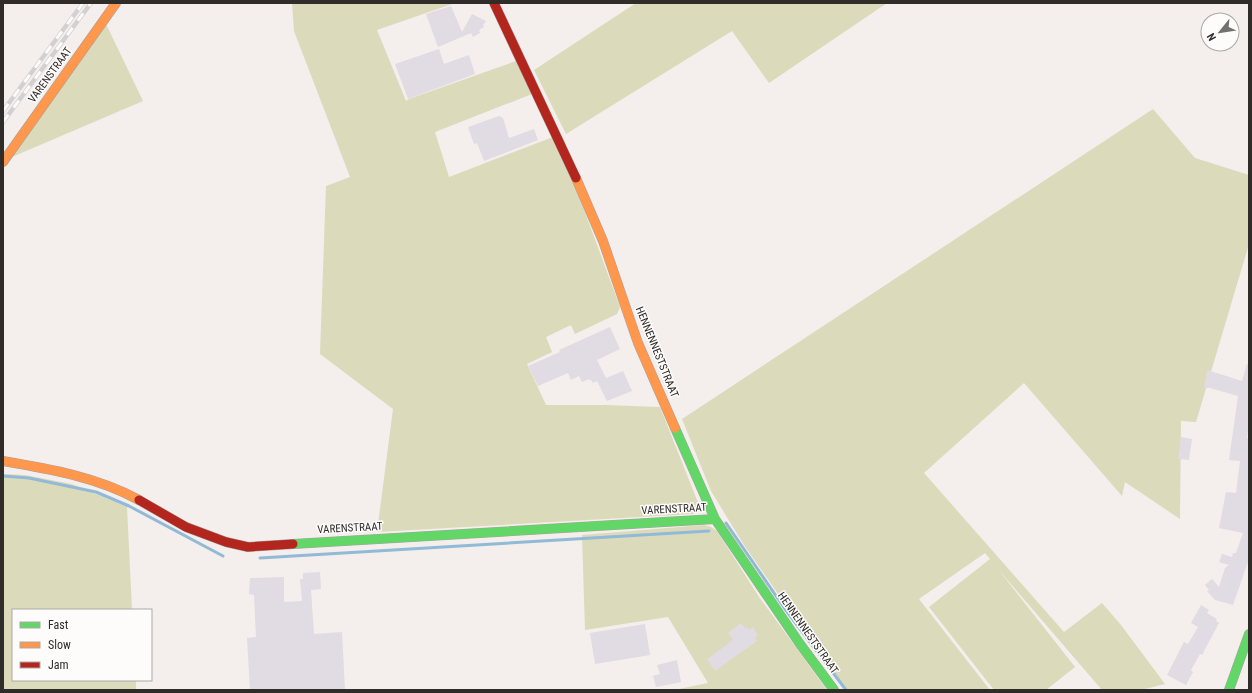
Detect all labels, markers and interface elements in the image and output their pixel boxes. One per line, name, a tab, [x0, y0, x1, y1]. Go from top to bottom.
north arrow	[1200, 12, 1240, 52]
text: N	[1204, 30, 1219, 43]
street label: VARENSTRAAT	[26, 45, 75, 105]
street label: HENNENNESTSTRAAT	[633, 305, 681, 400]
street label: VARENSTRAAT	[641, 501, 707, 517]
street label: VARENSTRAAT	[317, 520, 383, 536]
street label: HENNENNESTSTRAAT	[775, 590, 841, 677]
legend	[12, 609, 152, 681]
text: Fast	[48, 618, 69, 632]
text: Slow	[48, 638, 71, 652]
text: Jam	[48, 658, 69, 672]

